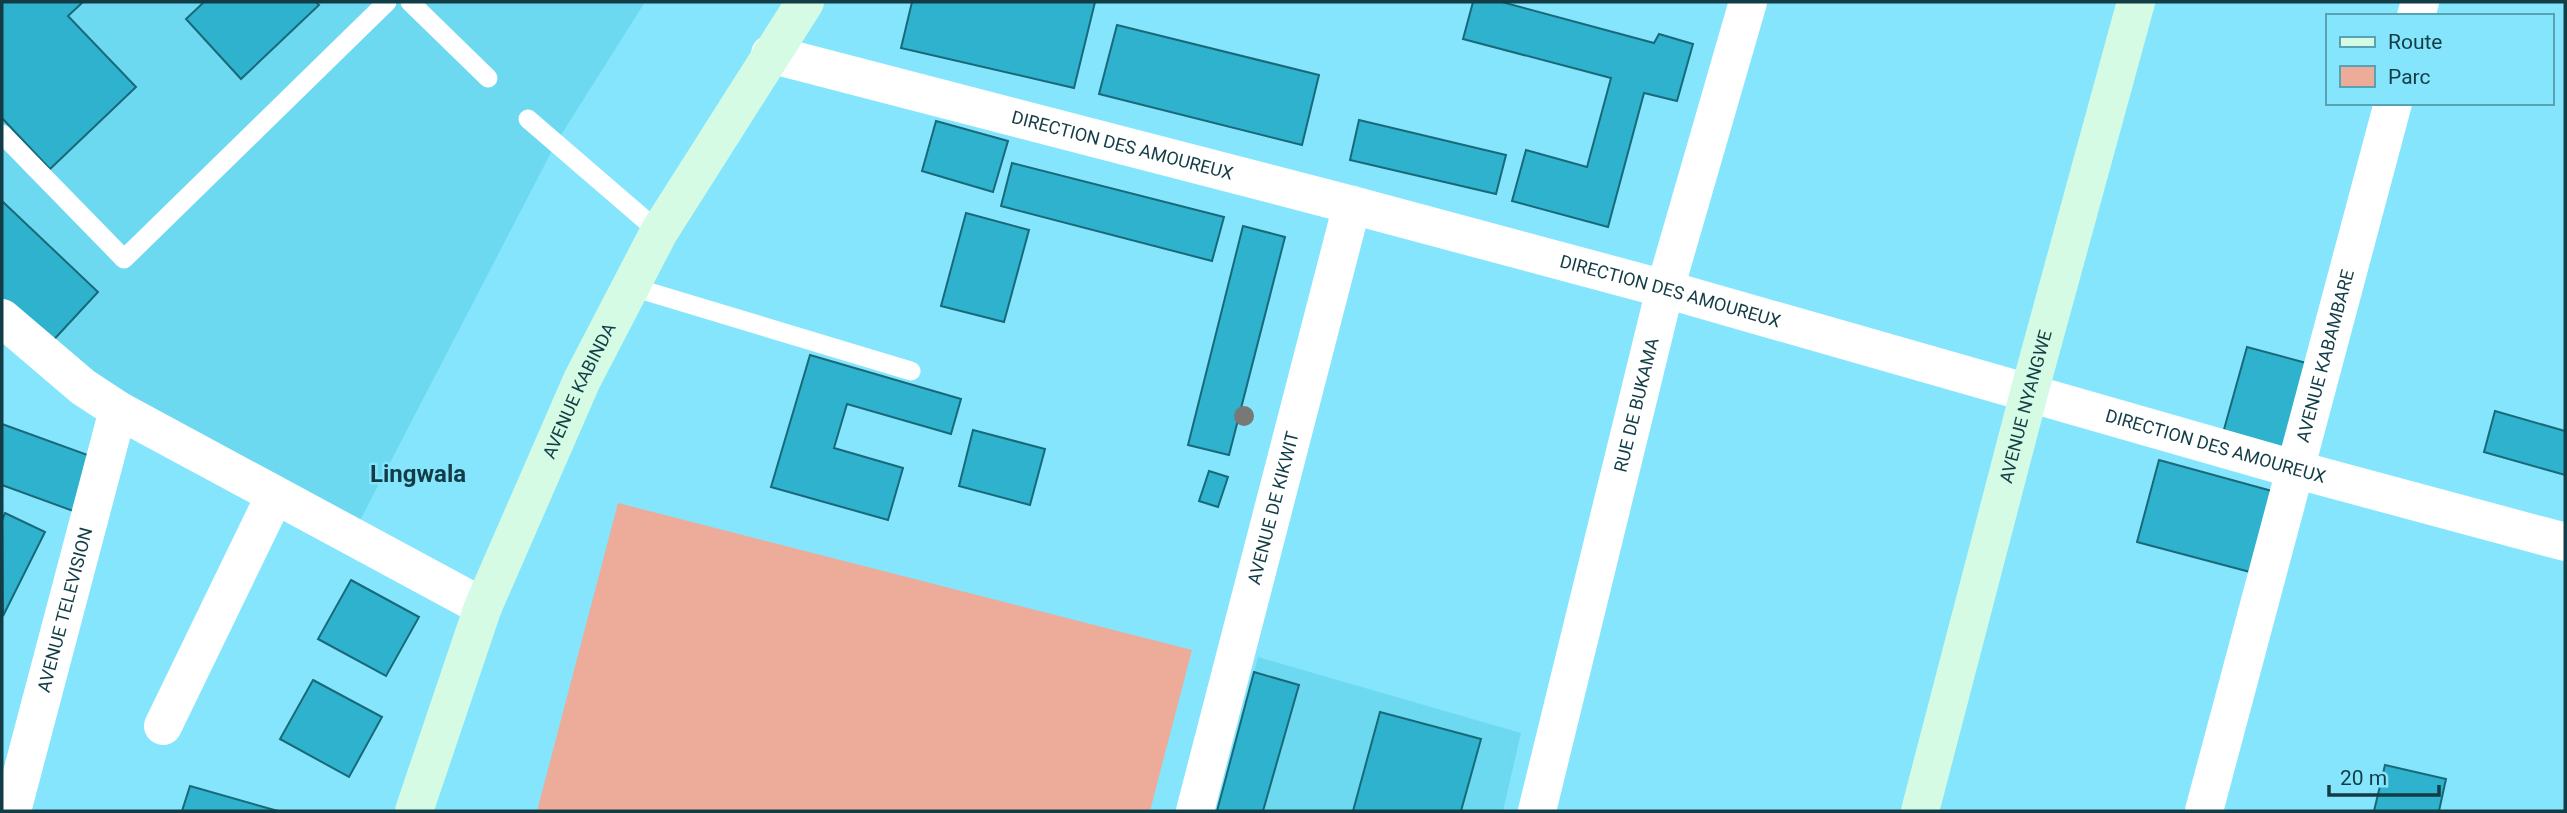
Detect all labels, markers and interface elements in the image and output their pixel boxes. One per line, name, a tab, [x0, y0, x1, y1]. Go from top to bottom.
legend	[2326, 14, 2553, 105]
text: Route	[2388, 30, 2443, 54]
text: Parc	[2388, 65, 2430, 89]
street label: DIRECTION DES AMOUREUX	[1010, 106, 1235, 184]
street label: DIRECTION DES AMOUREUX	[1558, 250, 1783, 332]
street label: AVENUE KABAMBARE	[2292, 267, 2358, 444]
street label: AVENUE KABINDA	[538, 319, 620, 462]
street label: AVENUE NYANGWE	[1995, 328, 2056, 485]
street label: RUE DE BUKAMA	[1609, 335, 1663, 474]
street label: DIRECTION DES AMOUREUX	[2103, 405, 2328, 487]
street label: AVENUE DE KIKWIT	[1243, 429, 1303, 587]
district label: Lingwala	[370, 460, 466, 488]
street label: AVENUE TELEVISION	[33, 525, 97, 694]
scale bar	[2329, 754, 2439, 798]
text: 20 m	[2340, 766, 2387, 790]

